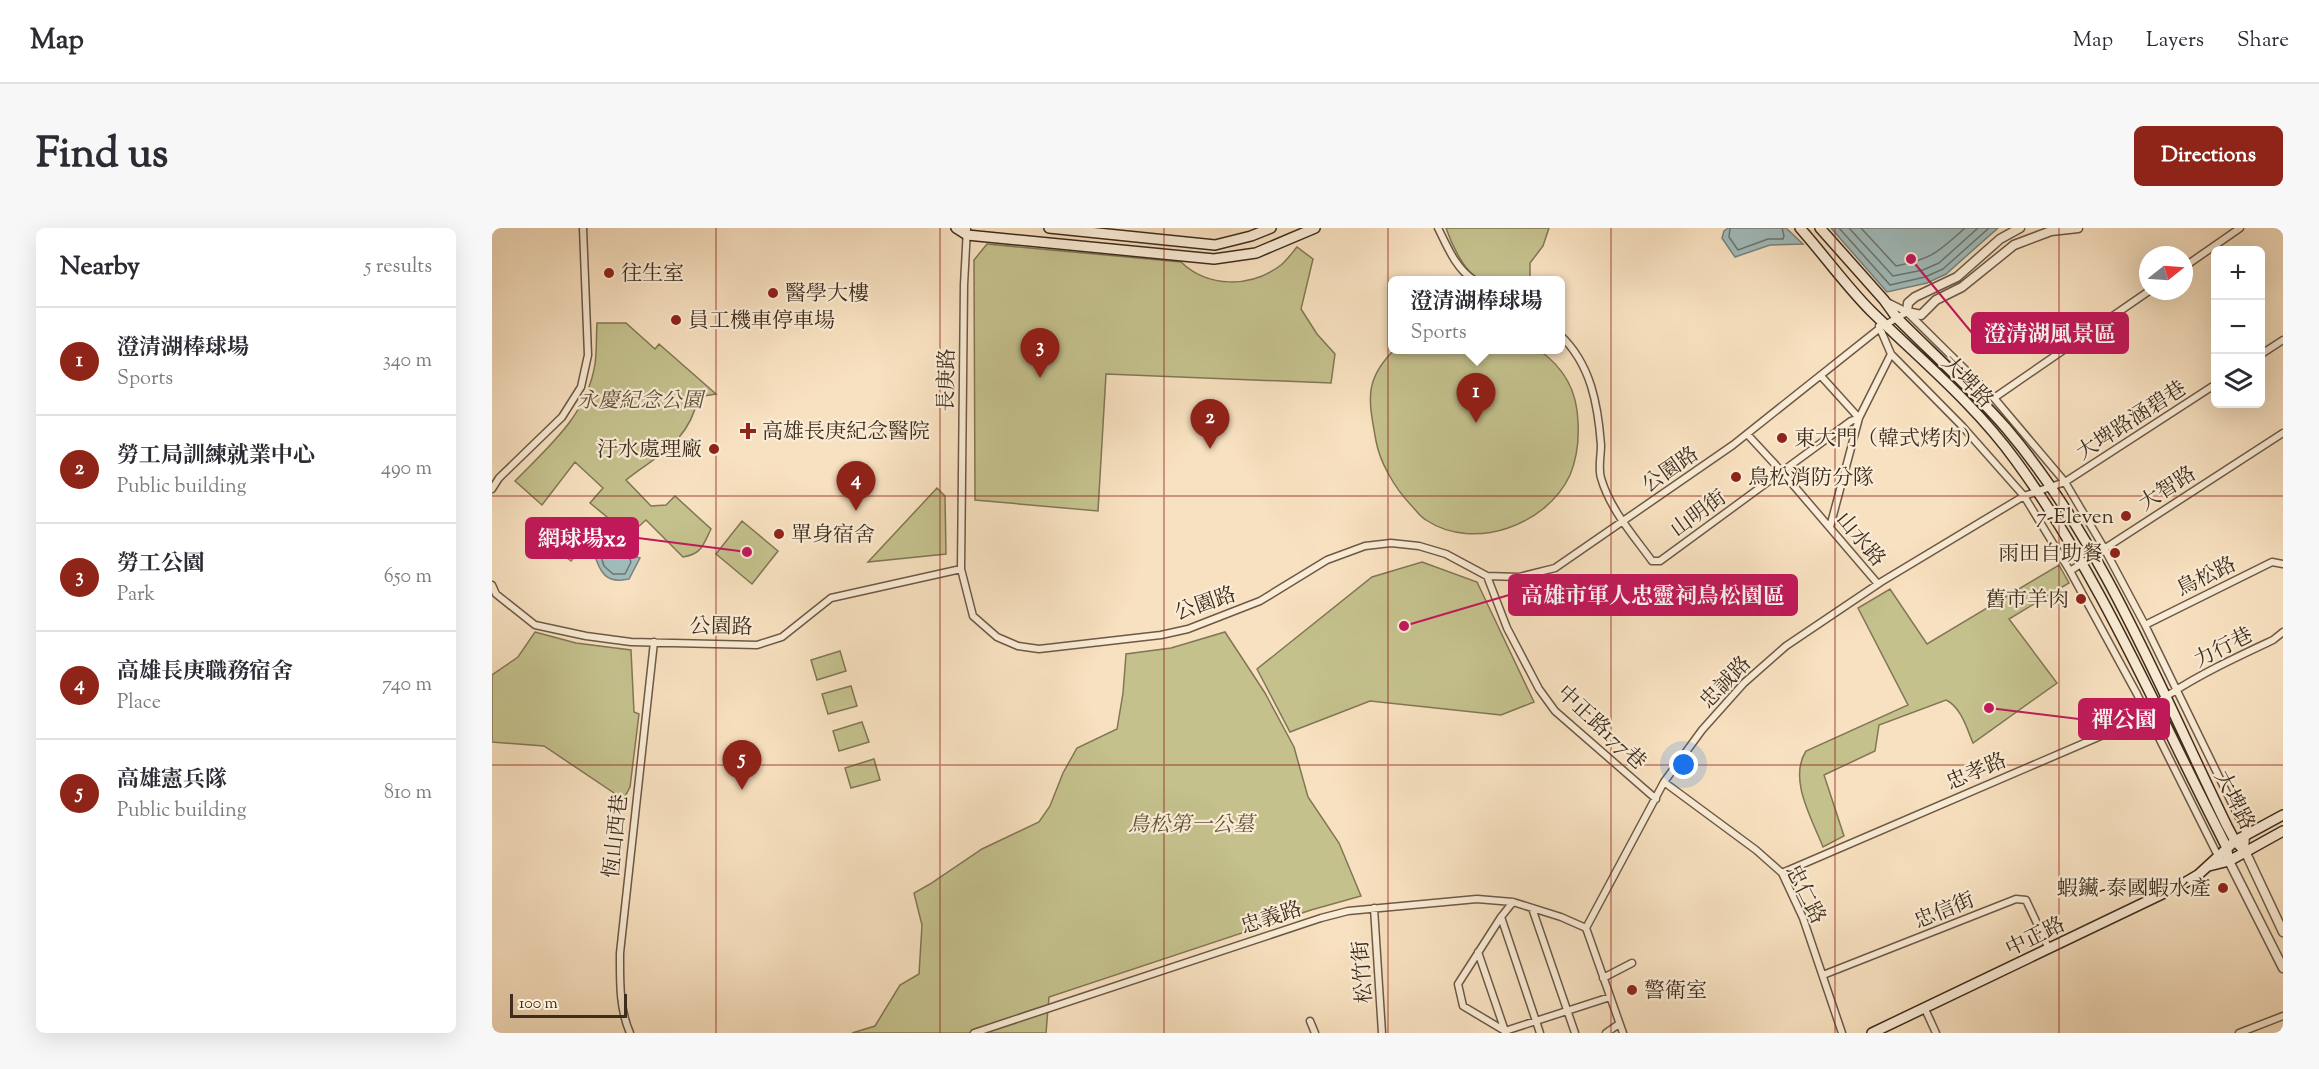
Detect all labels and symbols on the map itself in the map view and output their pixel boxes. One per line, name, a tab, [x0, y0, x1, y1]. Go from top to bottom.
north arrow	[2139, 246, 2193, 300]
place label: 往生室	[621, 260, 684, 290]
marker: 往生室	[602, 266, 616, 280]
place label: 醫學大樓	[785, 280, 869, 310]
marker: 醫學大樓	[766, 286, 780, 300]
place label: 員工機車停車場	[688, 307, 835, 337]
marker: 員工機車停車場	[669, 313, 683, 327]
callout: 澄清湖風景區	[1972, 313, 2128, 353]
text: 澄清湖風景區	[1984, 320, 2116, 352]
pin: 3	[1020, 328, 1060, 378]
street label: 長庚路	[932, 348, 964, 412]
street label: 大埤路	[1934, 349, 1999, 415]
pin: 1	[1456, 374, 1496, 423]
street label: 大埤路涵碧巷	[2071, 375, 2193, 469]
park label: 永慶紀念公園	[577, 387, 706, 417]
pin: 2	[1190, 400, 1230, 449]
place label: 高雄長庚紀念醫院	[762, 418, 930, 448]
marker: 高雄長庚紀念醫院	[739, 422, 757, 440]
place label: 東大門（韓式烤肉）	[1794, 425, 1983, 455]
marker: 東大門（韓式烤肉）	[1775, 431, 1789, 445]
place label: 汙水處理廠	[597, 436, 702, 466]
street label: 公園路	[1637, 440, 1706, 501]
marker: 汙水處理廠	[707, 442, 721, 456]
street label: 大智路	[2134, 460, 2203, 519]
pin: 4	[836, 462, 876, 511]
place label: 鳥松消防分隊	[1748, 464, 1874, 494]
marker: 鳥松消防分隊	[1729, 470, 1743, 484]
street label: 山明街	[1665, 484, 1733, 545]
place label: 7-Eleven	[2036, 503, 2114, 533]
street label: 山水路	[1828, 507, 1891, 574]
marker: 7-Eleven	[2119, 509, 2133, 523]
callout: 網球場x2	[526, 518, 638, 558]
place label: 單身宿舍	[791, 521, 875, 551]
text: 網球場x2	[538, 525, 627, 557]
marker: 單身宿舍	[772, 527, 786, 541]
place label: 雨田自助餐	[1998, 540, 2103, 570]
marker: 雨田自助餐	[2108, 546, 2122, 560]
street label: 鳥松路	[2172, 551, 2242, 605]
callout: 高雄市軍人忠靈祠鳥松園區	[1509, 575, 1797, 615]
street label: 公園路	[1171, 580, 1240, 629]
text: 高雄市軍人忠靈祠鳥松園區	[1521, 582, 1785, 614]
place label: 舊市羊肉	[1985, 586, 2069, 616]
marker: 舊市羊肉	[2074, 592, 2088, 606]
street label: 公園路	[689, 612, 753, 644]
street label: 力行巷	[2189, 621, 2259, 676]
street label: 忠誠路	[1694, 650, 1759, 716]
street label: 中正路177巷	[1549, 679, 1652, 778]
callout: 禪公園	[2079, 699, 2169, 739]
text: 禪公園	[2091, 706, 2157, 738]
pin: 5	[722, 740, 762, 790]
street label: 忠孝路	[1942, 747, 2012, 799]
your location	[1669, 750, 1698, 779]
street label: 大埤路	[2206, 766, 2261, 836]
street label: 恆山西巷	[598, 793, 636, 880]
park label: 鳥松第一公墓	[1128, 811, 1257, 841]
street label: 忠仁路	[1777, 860, 1832, 930]
place label: 蝦鑶-泰國蝦水產	[2057, 875, 2211, 905]
marker: 蝦鑶-泰國蝦水產	[2216, 881, 2230, 895]
street label: 忠信街	[1910, 886, 1980, 938]
street label: 忠義路	[1237, 895, 1306, 943]
street label: 中正路	[2001, 911, 2071, 965]
street label: 松竹街	[1347, 939, 1381, 1004]
place label: 警衛室	[1644, 977, 1707, 1007]
marker: 警衛室	[1625, 983, 1639, 997]
scale bar	[510, 991, 627, 1018]

